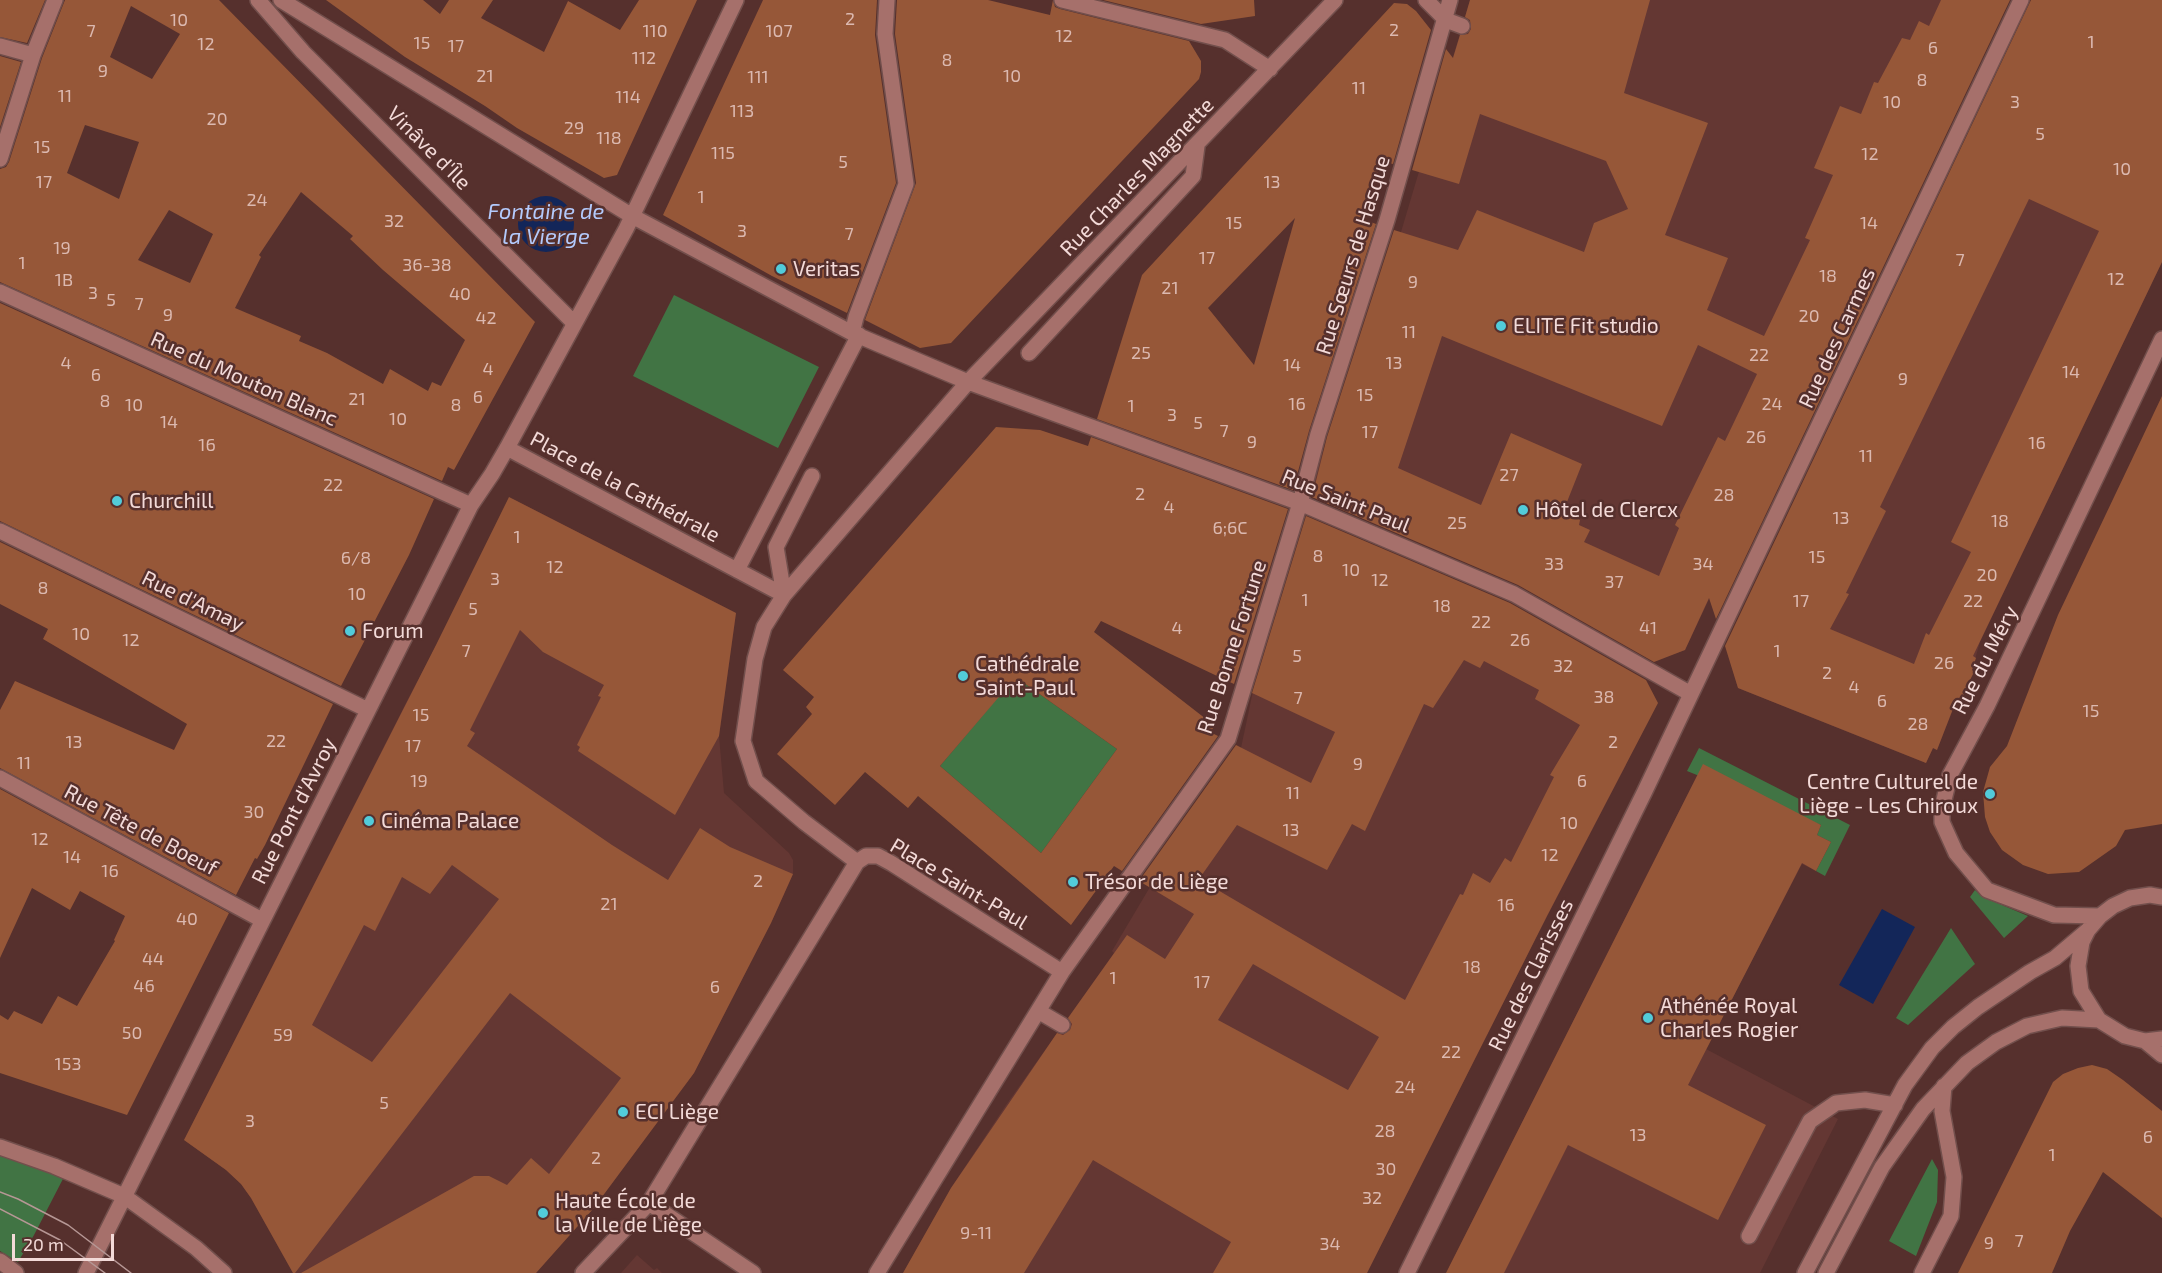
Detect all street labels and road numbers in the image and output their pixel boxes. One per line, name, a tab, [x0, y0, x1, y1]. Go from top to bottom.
street label: Rue Charles Magnette	[1055, 93, 1219, 261]
street label: Vinâve d'Île	[382, 101, 476, 195]
street label: Rue Sœurs de Hasque	[1311, 152, 1395, 358]
street label: Rue des Carmes	[1793, 264, 1881, 412]
street label: Rue du Mouton Blanc	[147, 326, 341, 432]
street label: Place de la Cathédrale	[526, 426, 724, 548]
street label: Rue Saint Paul	[1278, 464, 1414, 538]
street label: Rue Bonne Fortune	[1192, 557, 1272, 737]
street label: Rue d'Amay	[138, 565, 248, 637]
street label: Rue du Méry	[1947, 601, 2023, 719]
street label: Rue Pont d'Avroy	[246, 734, 342, 888]
street label: Rue Tête de Boeuf	[60, 779, 222, 881]
street label: Place Saint-Paul	[886, 833, 1032, 935]
street label: Rue des Clarisses	[1483, 895, 1579, 1055]

